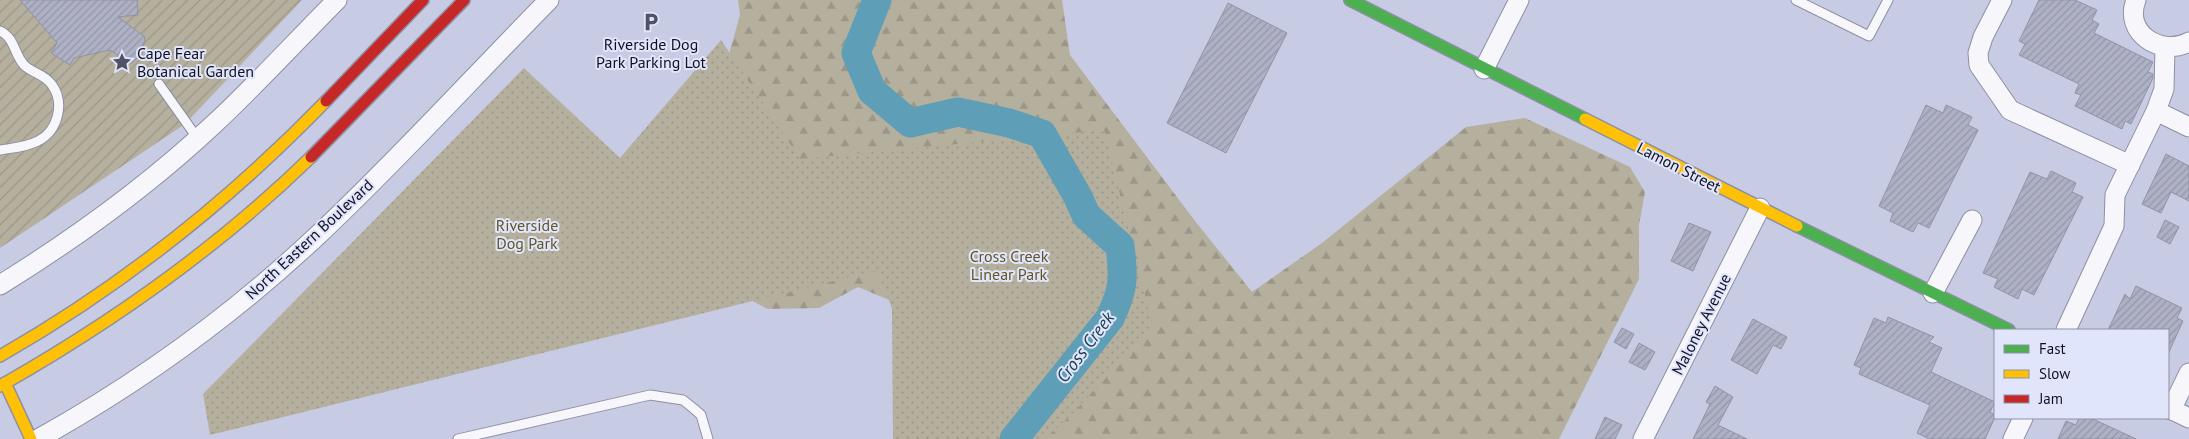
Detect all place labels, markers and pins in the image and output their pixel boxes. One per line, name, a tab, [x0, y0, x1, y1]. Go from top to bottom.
parking icon: Riverside Dog Park Parking Lot	[640, 11, 662, 33]
place label: Riverside Dog Park Parking Lot	[596, 34, 707, 72]
place label: Cape Fear Botanical Garden	[137, 43, 254, 81]
place icon: Cape Fear Botanical Garden	[111, 51, 133, 73]

